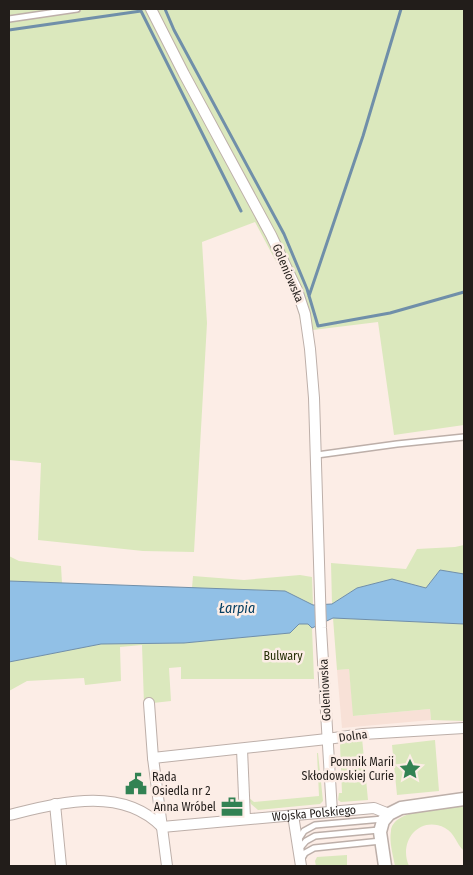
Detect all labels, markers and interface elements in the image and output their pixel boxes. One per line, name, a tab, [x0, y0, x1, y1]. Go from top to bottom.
street label: Goleniowska	[269, 242, 307, 304]
water label: Łarpia	[219, 600, 255, 617]
park label: Bulwary	[263, 649, 303, 663]
street label: Goleniowska	[316, 658, 334, 721]
street label: Dolna	[338, 727, 368, 745]
place label: Pomnik Marii Skłodowskiej Curie	[301, 755, 394, 783]
place icon: Pomnik Marii Skłodowskiej Curie	[397, 756, 423, 782]
place label: Rada Osiedla nr 2	[152, 770, 210, 798]
public building icon: Rada Osiedla nr 2	[123, 771, 149, 797]
office icon: Anna Wróbel	[219, 794, 245, 820]
place label: Anna Wróbel	[154, 800, 216, 814]
street label: Wojska Polskiego	[271, 803, 357, 824]

